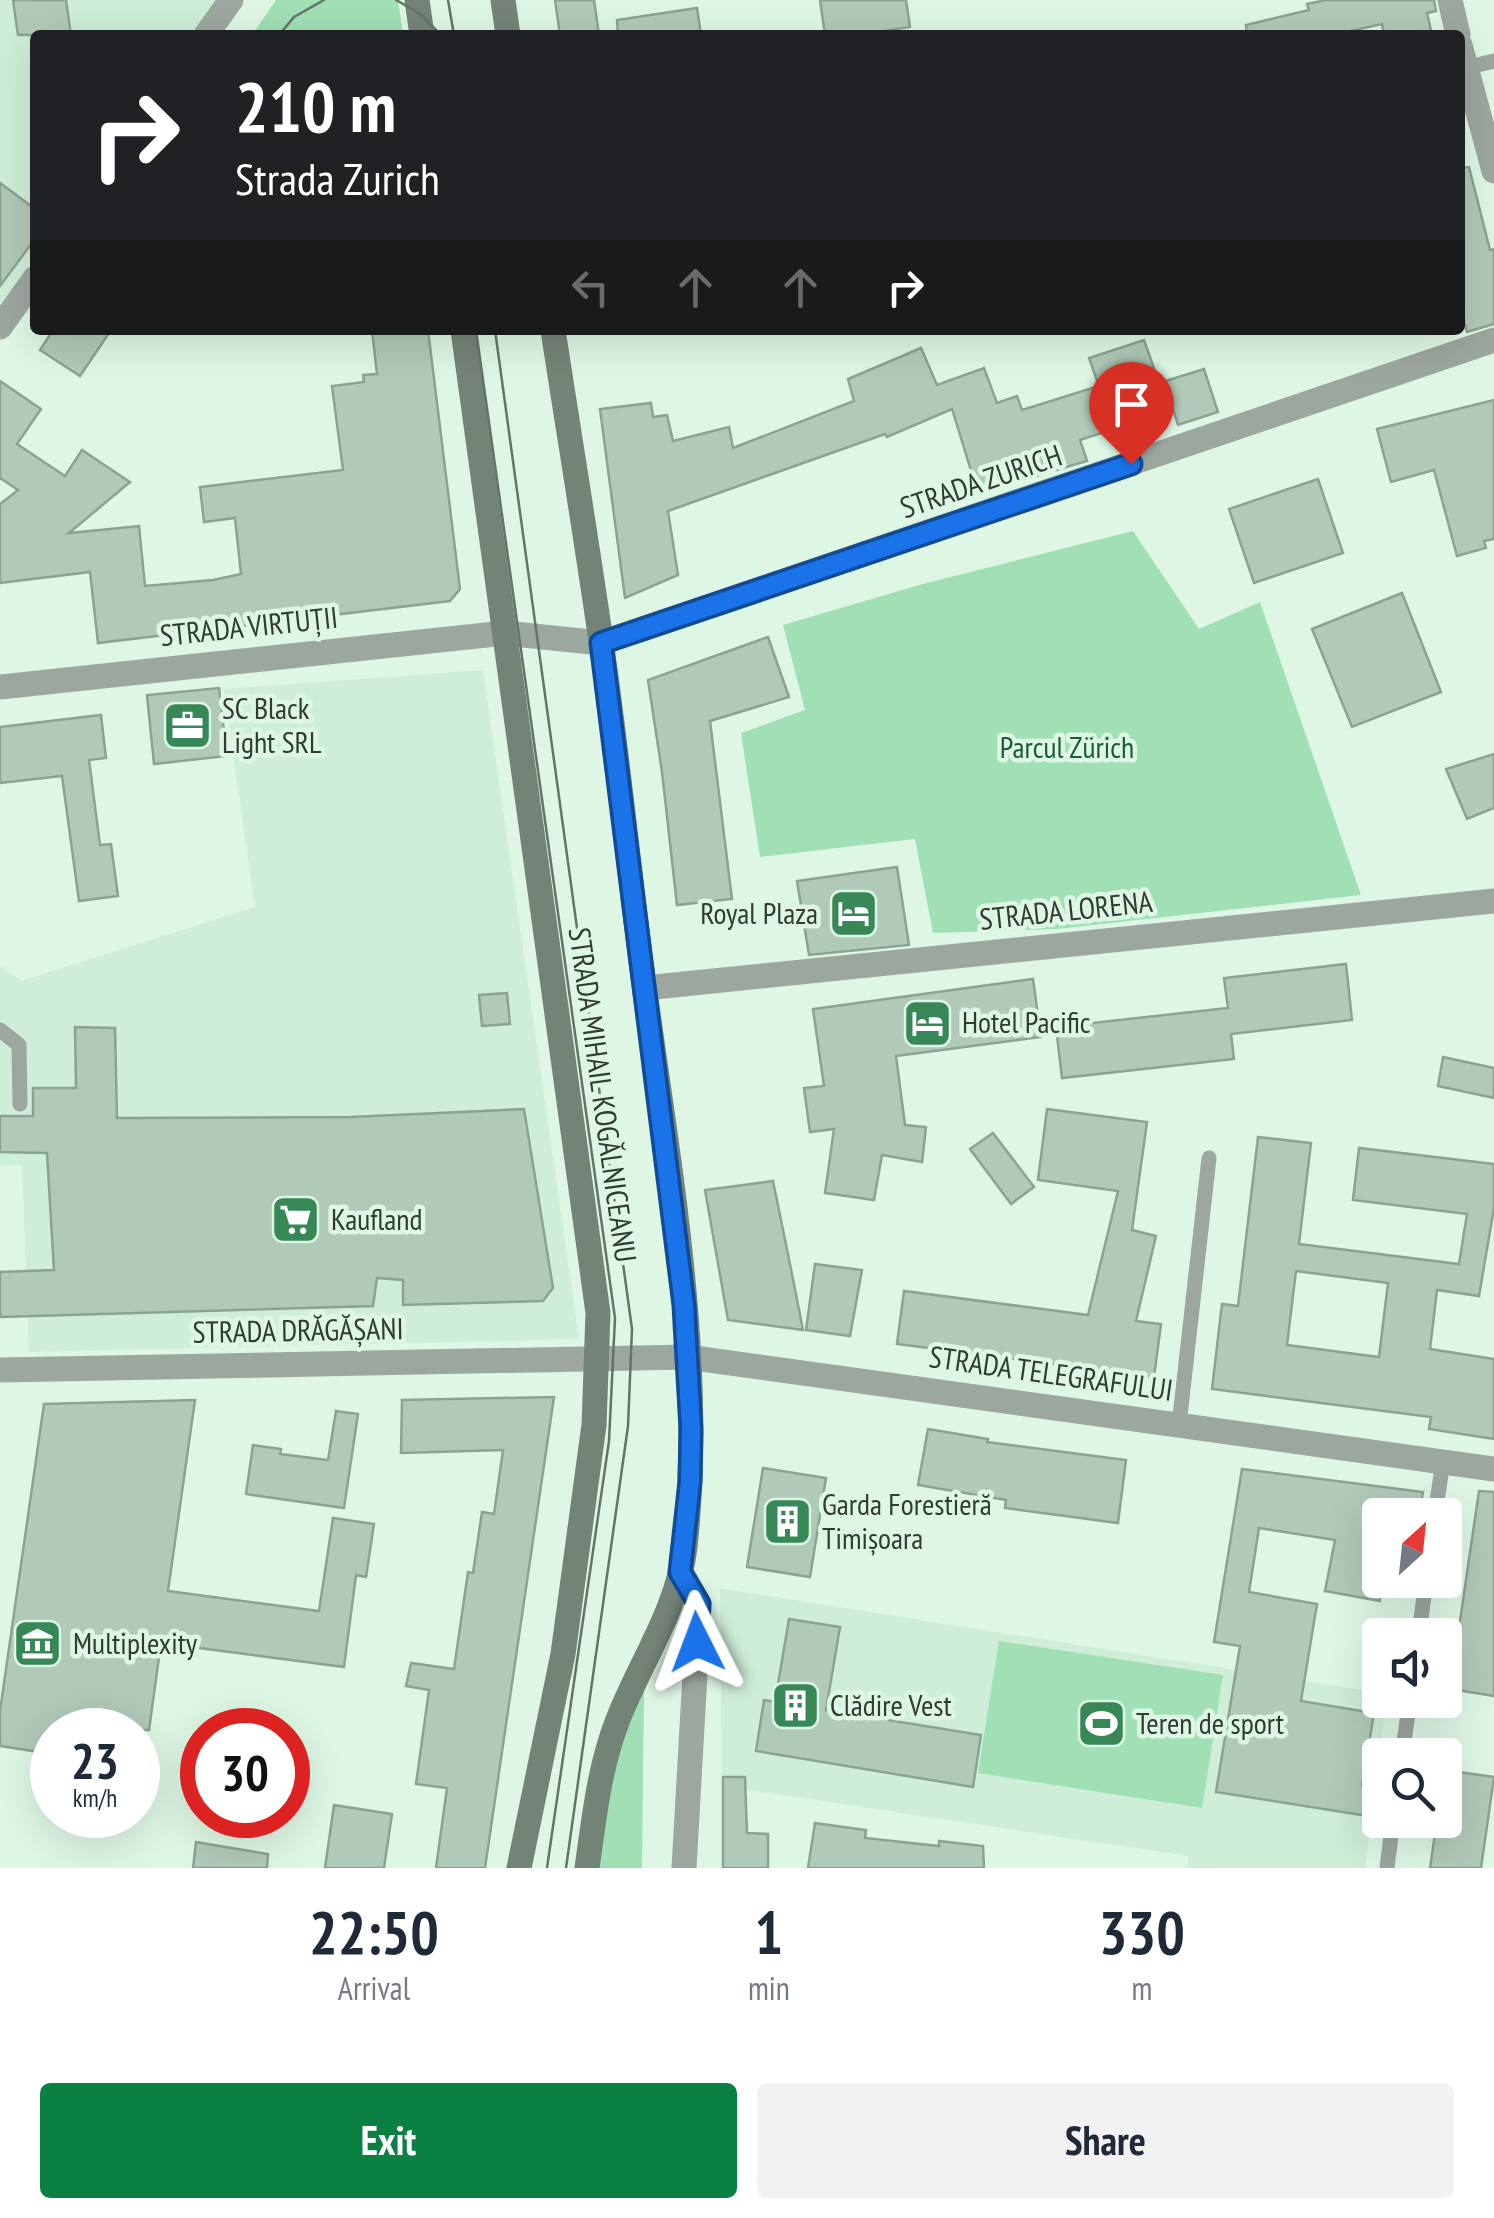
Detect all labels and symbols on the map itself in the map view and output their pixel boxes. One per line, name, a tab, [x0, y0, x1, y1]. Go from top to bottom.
pin	[1089, 362, 1174, 465]
street label: STRADA ZURICH	[895, 435, 1066, 526]
street label: STRADA VIRTUȚII	[158, 597, 340, 654]
place label: SC Black Light SRL	[222, 688, 322, 761]
office icon: SC Black Light SRL	[161, 700, 213, 752]
park label: Parcul Zürich	[1000, 727, 1134, 766]
street label: STRADA LORENA	[977, 881, 1155, 938]
hotel icon: Royal Plaza	[827, 888, 879, 940]
place label: Royal Plaza	[700, 893, 818, 932]
street label: STRADA MIHAIL KOGĂLNICEANU	[561, 925, 646, 1265]
hotel icon: Hotel Pacific	[901, 997, 953, 1049]
place label: Hotel Pacific	[962, 1002, 1091, 1041]
supermarket icon: Kaufland	[270, 1194, 322, 1246]
place label: Kaufland	[331, 1199, 422, 1238]
street label: STRADA DRĂGĂȘANI	[192, 1308, 404, 1351]
street label: STRADA TELEGRAFULUI	[927, 1336, 1175, 1409]
place label: Garda Forestieră Timișoara	[822, 1484, 992, 1557]
building icon: Garda Forestieră Timișoara	[761, 1496, 813, 1548]
north arrow	[1362, 1498, 1462, 1598]
position arrow	[645, 1590, 749, 1694]
museum icon: Multiplexity	[12, 1618, 64, 1670]
place label: Multiplexity	[73, 1623, 198, 1662]
building icon: Clădire Vest	[769, 1680, 821, 1732]
place label: Clădire Vest	[830, 1685, 952, 1724]
sports icon: Teren de sport	[1075, 1698, 1127, 1750]
place label: Teren de sport	[1136, 1703, 1285, 1742]
speed limit sign: 30	[180, 1708, 310, 1838]

